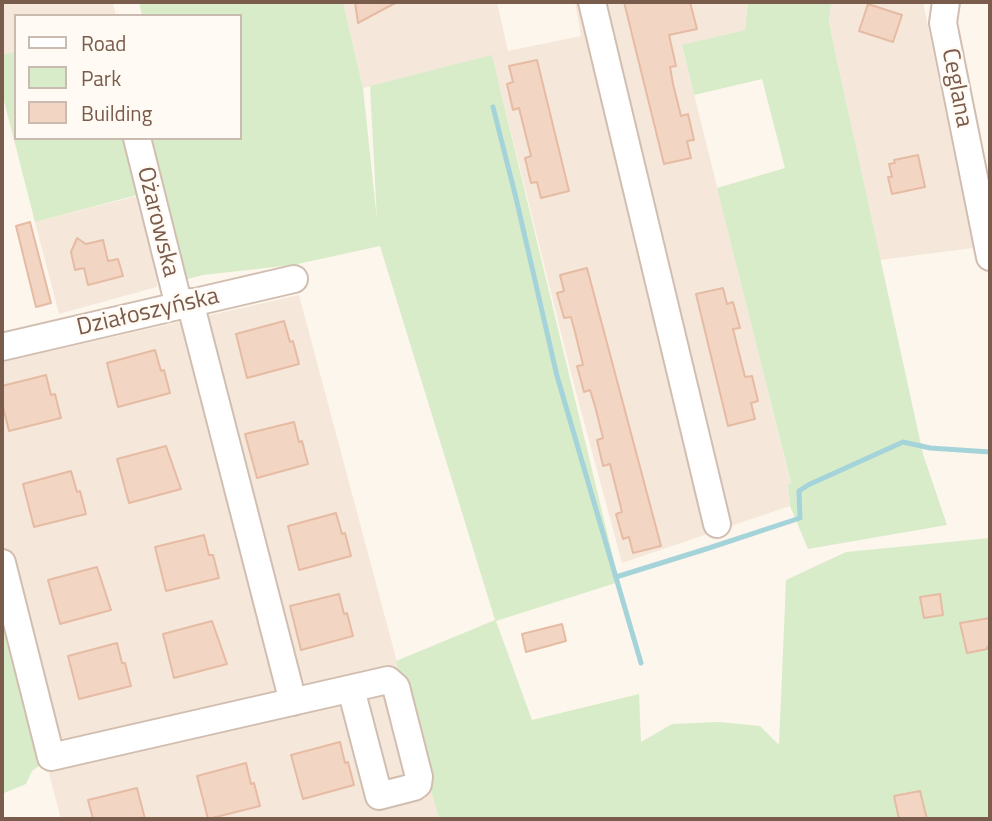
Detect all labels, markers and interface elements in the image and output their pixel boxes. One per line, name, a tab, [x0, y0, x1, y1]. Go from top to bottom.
legend	[14, 14, 242, 140]
text: Road	[81, 27, 126, 59]
street label: Ceglana	[934, 46, 978, 130]
text: Park	[81, 62, 121, 94]
text: Building	[81, 97, 152, 129]
street label: Ożarowska	[129, 164, 185, 280]
street label: Działoszyńska	[74, 283, 222, 343]

